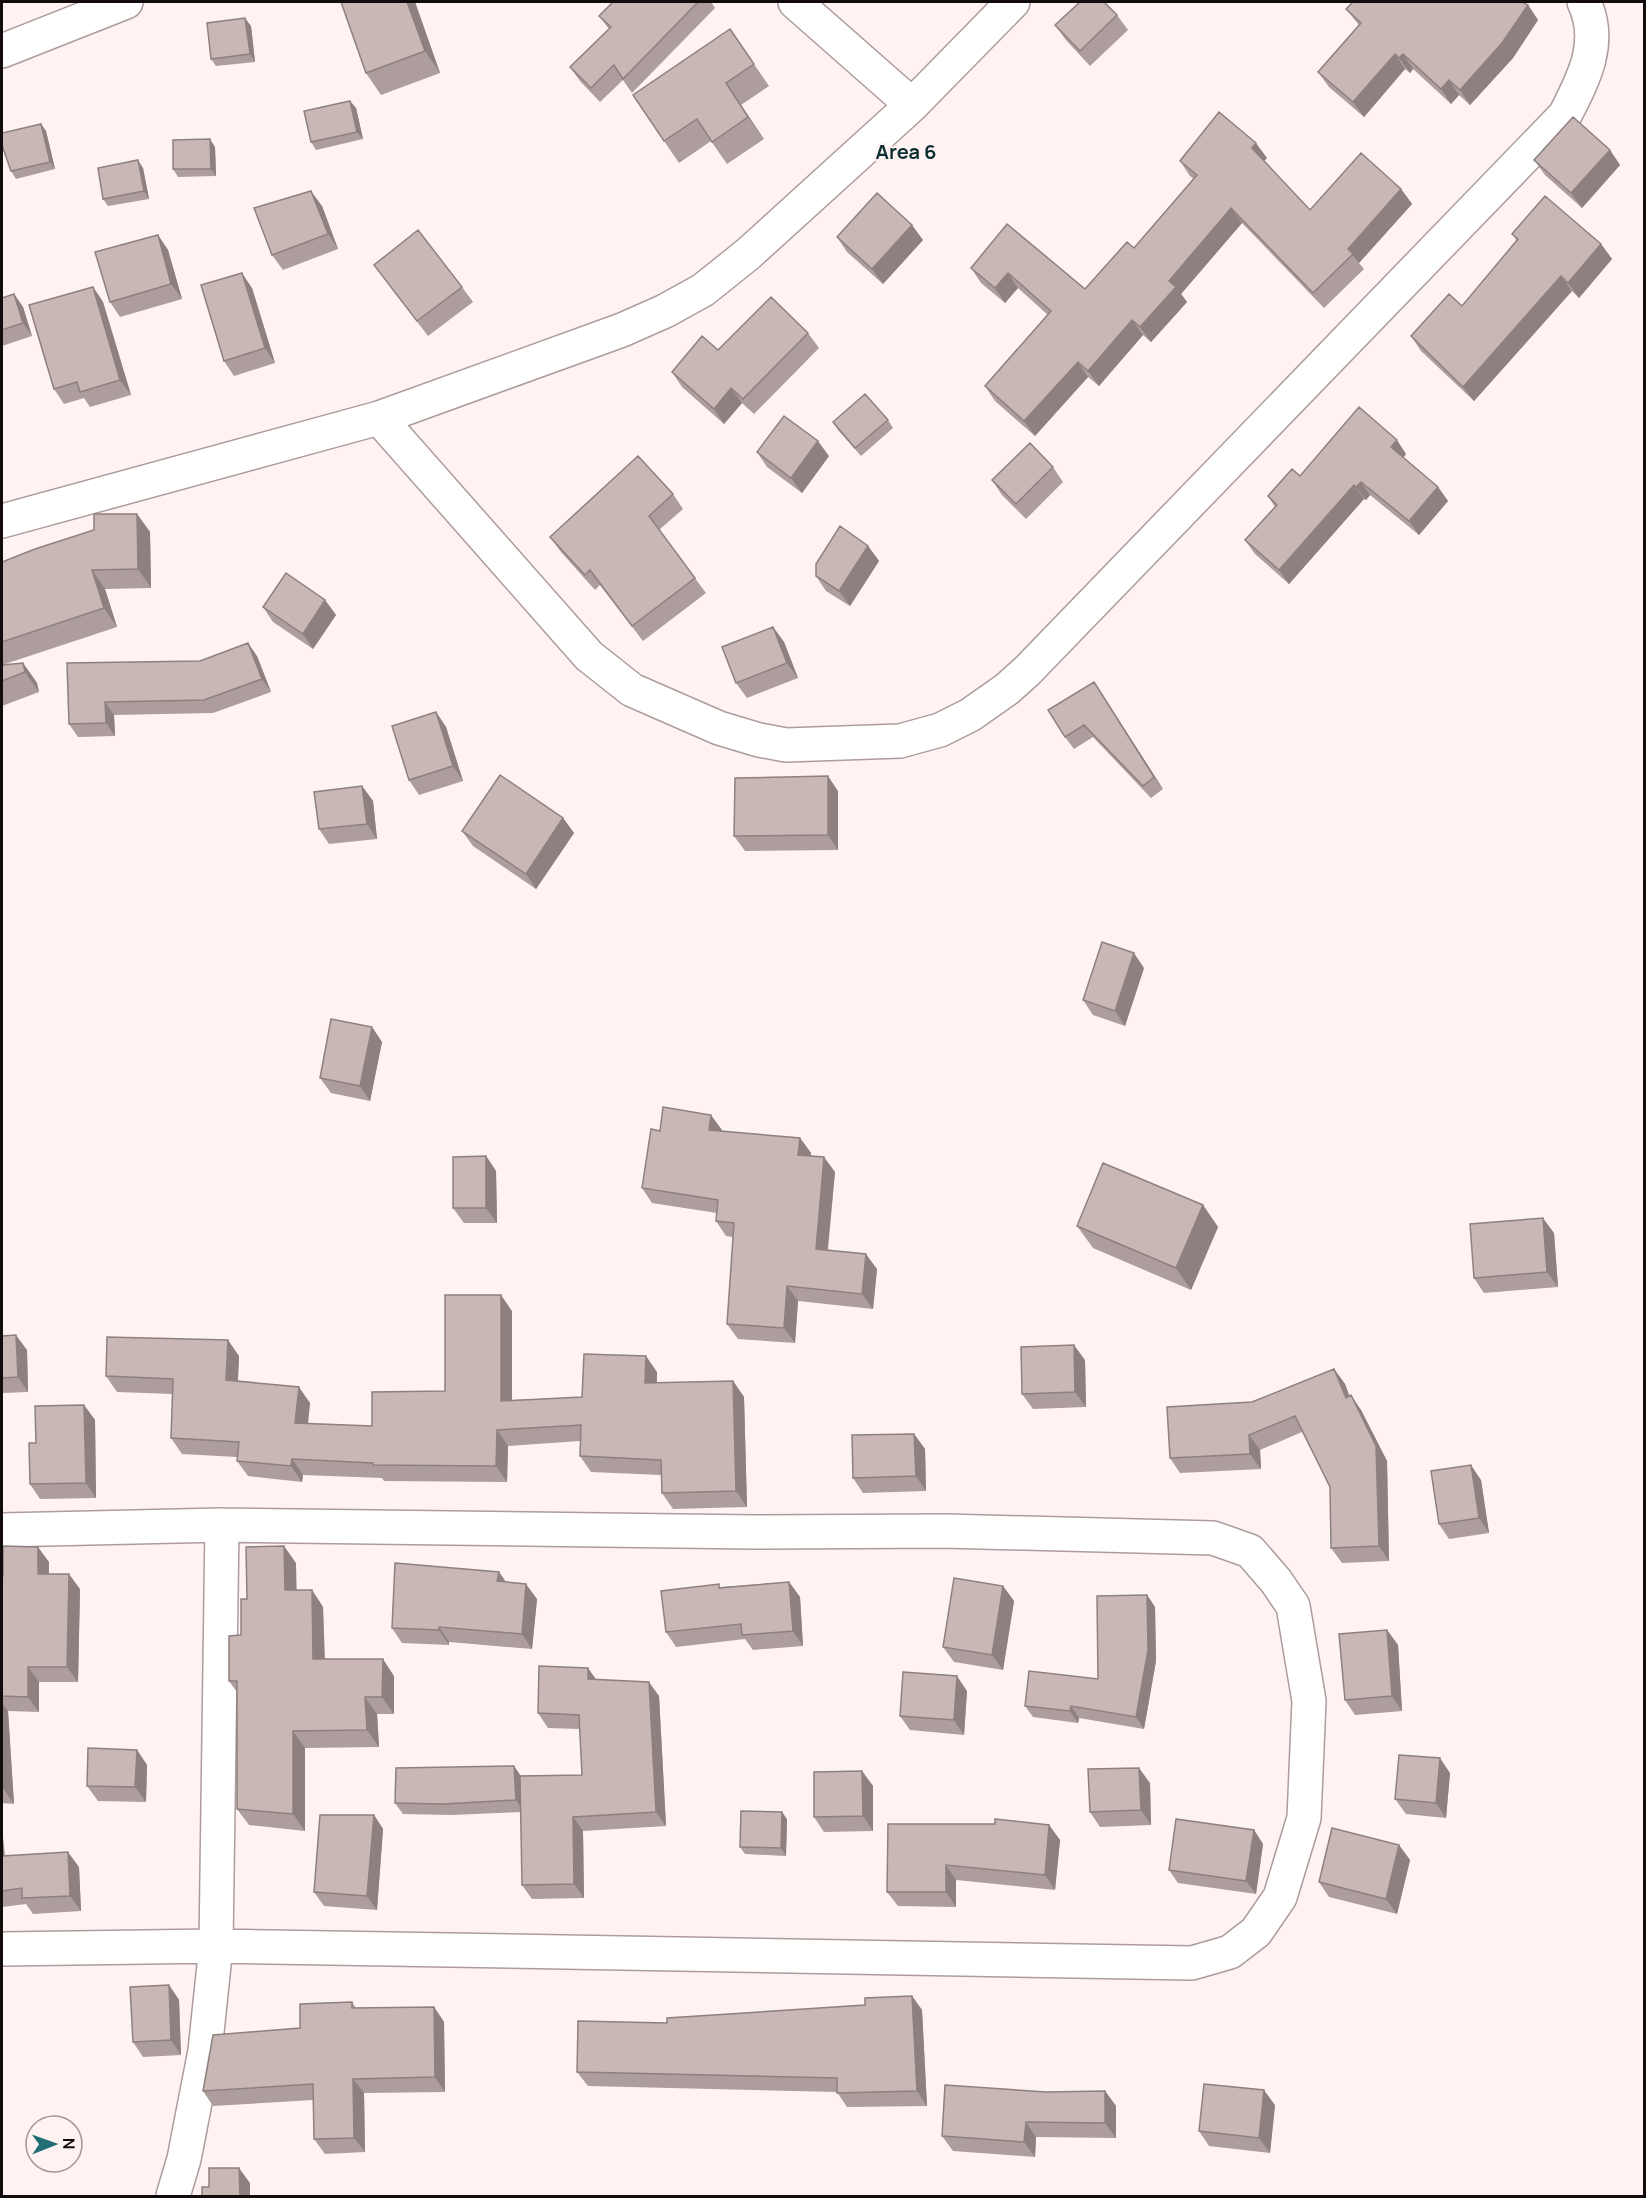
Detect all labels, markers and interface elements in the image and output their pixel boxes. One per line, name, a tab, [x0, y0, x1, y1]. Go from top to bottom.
district label: Area 6	[876, 138, 936, 165]
north arrow	[24, 2114, 84, 2174]
text: N	[58, 2138, 80, 2150]

